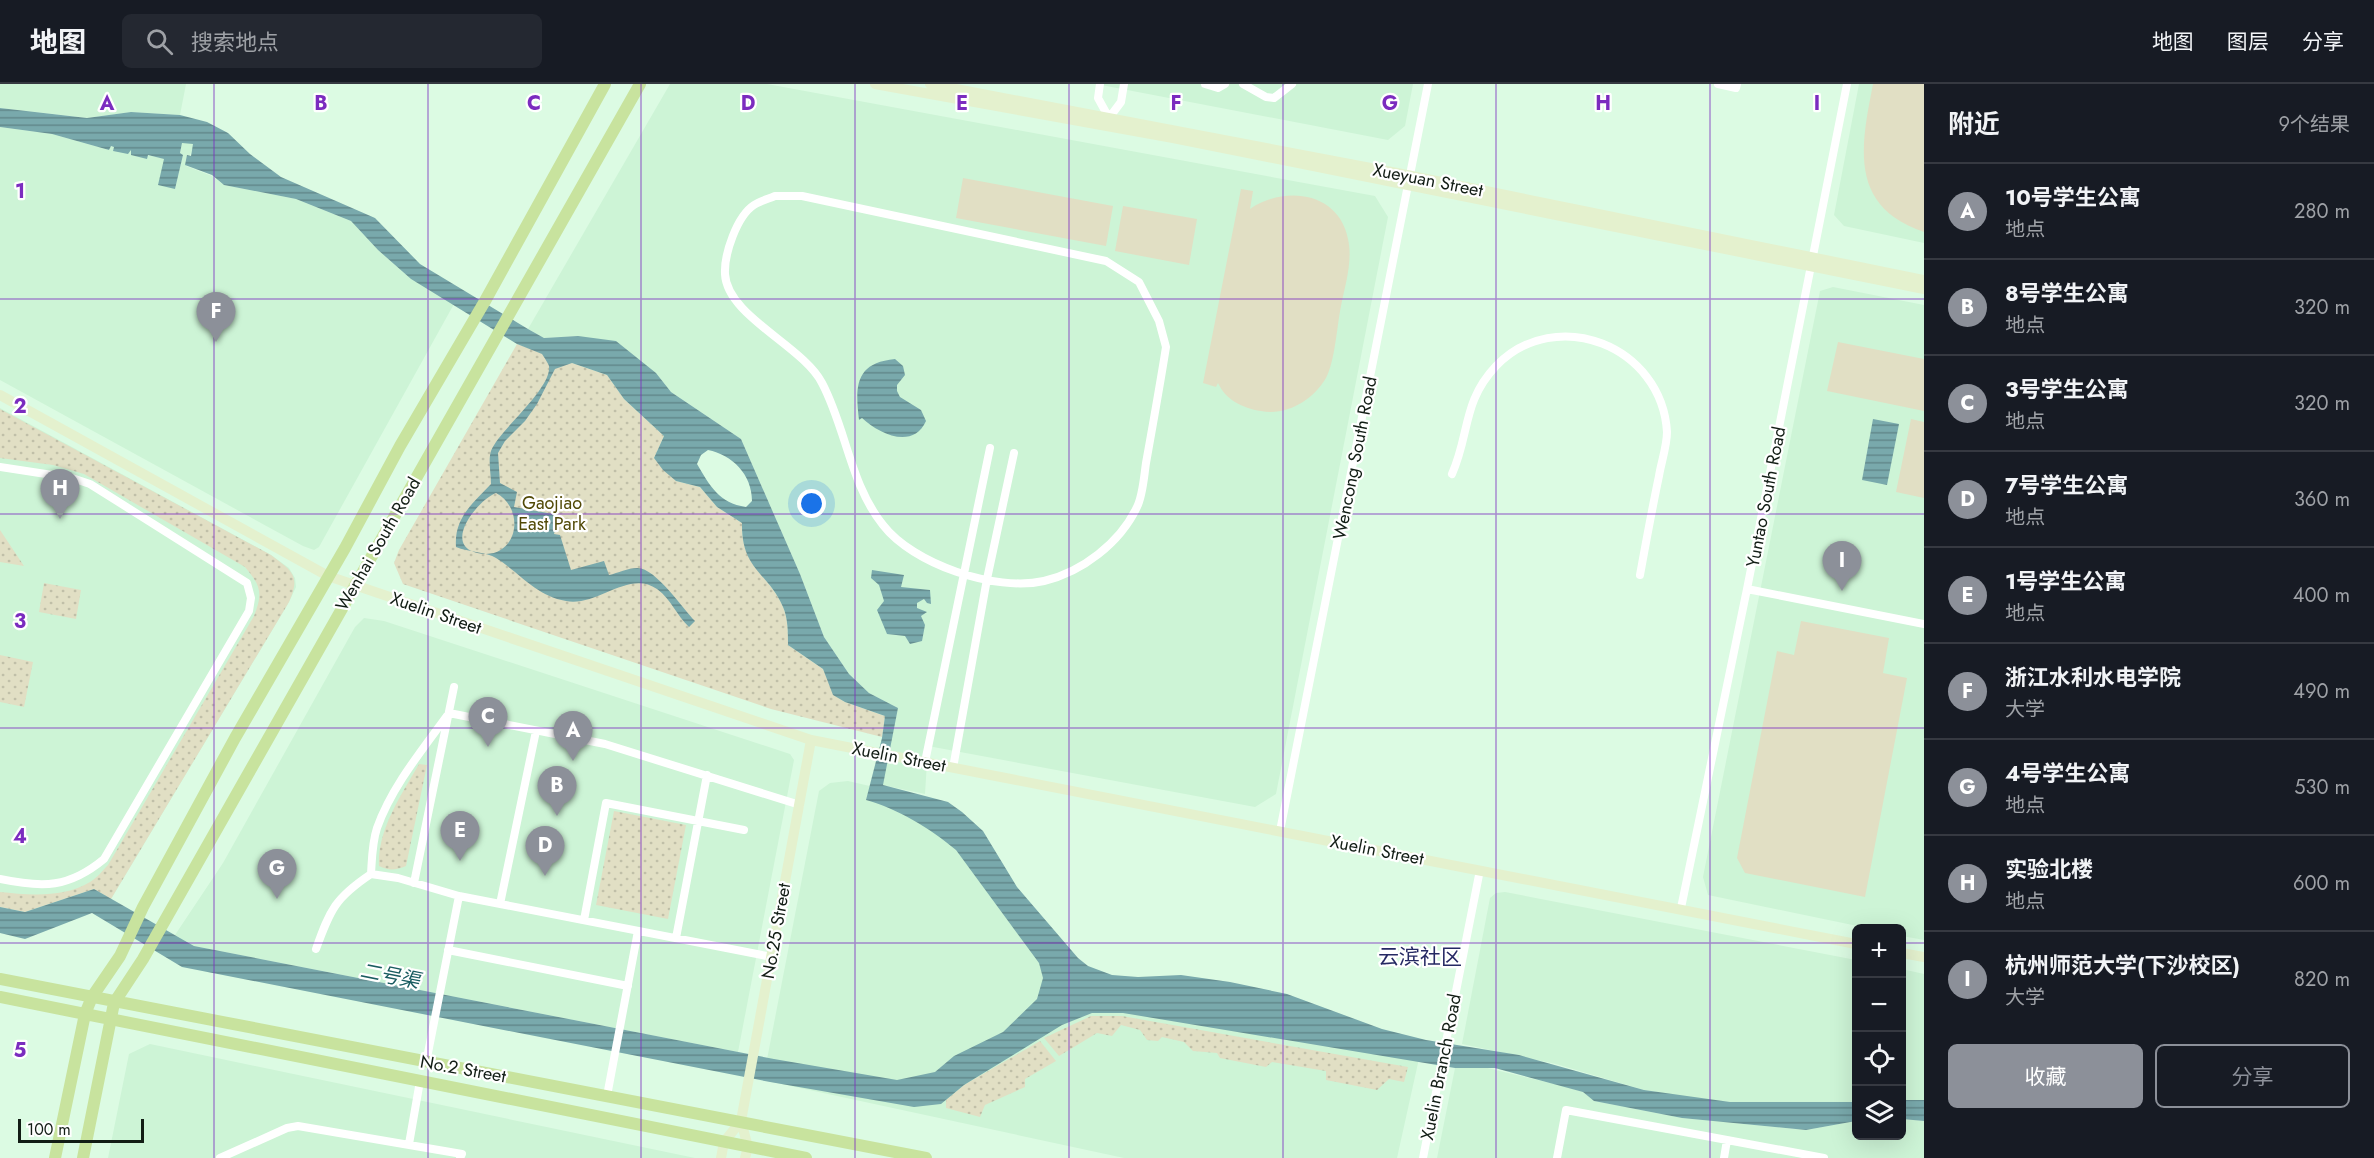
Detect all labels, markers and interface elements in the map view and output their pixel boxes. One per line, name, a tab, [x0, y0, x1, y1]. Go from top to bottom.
search box	[122, 14, 542, 68]
text: 地图	[30, 22, 86, 63]
icon: search	[143, 25, 176, 58]
text: 搜索地点	[191, 26, 279, 58]
text: 地图	[2152, 27, 2194, 57]
text: 图层	[2227, 27, 2269, 57]
text: 分享	[2302, 27, 2344, 57]
text: A	[99, 89, 115, 118]
text: B	[314, 89, 328, 118]
text: C	[527, 89, 541, 118]
text: D	[741, 89, 755, 118]
text: E	[956, 89, 968, 118]
text: F	[1170, 89, 1182, 118]
text: G	[1382, 89, 1398, 118]
text: H	[1595, 89, 1611, 118]
text: I	[1814, 89, 1820, 118]
text: 附近	[1948, 105, 2000, 143]
text: 9个结果	[2278, 110, 2350, 139]
street label: Xueyuan Street	[1371, 157, 1486, 204]
text: 1	[15, 177, 25, 206]
text: 10号学生公寓	[2005, 181, 2141, 213]
text: A	[1960, 197, 1975, 226]
text: 280 m	[2294, 197, 2350, 226]
text: 地点	[2005, 215, 2045, 244]
text: 8号学生公寓	[2005, 277, 2129, 309]
pin: F	[196, 292, 236, 342]
text: B	[1961, 293, 1974, 322]
text: 320 m	[2294, 293, 2350, 322]
text: 地点	[2005, 311, 2045, 340]
text: 3号学生公寓	[2005, 373, 2129, 405]
street label: Wencong South Road	[1326, 374, 1384, 542]
text: C	[1960, 389, 1975, 418]
text: 320 m	[2294, 389, 2350, 418]
text: 2	[13, 392, 27, 421]
text: 地点	[2005, 407, 2045, 436]
street label: Yuntao South Road	[1740, 424, 1792, 570]
text: 7号学生公寓	[2005, 469, 2128, 501]
pin: H	[40, 470, 80, 519]
street label: Wenhai South Road	[329, 472, 427, 616]
text: D	[1960, 485, 1975, 514]
text: 360 m	[2294, 485, 2350, 514]
your location	[797, 489, 826, 518]
park label: Gaojiao East Park	[518, 490, 586, 537]
text: 地点	[2005, 503, 2045, 532]
pin: I	[1822, 542, 1862, 591]
text: 1号学生公寓	[2005, 565, 2126, 597]
text: E	[1961, 581, 1974, 610]
text: 400 m	[2293, 581, 2350, 610]
street label: Xuelin Street	[387, 585, 486, 641]
text: 地点	[2005, 599, 2045, 628]
text: 3	[14, 607, 26, 636]
text: 浙江水利水电学院	[2005, 661, 2181, 693]
text: F	[1962, 677, 1973, 706]
text: 490 m	[2293, 677, 2350, 706]
text: 大学	[2005, 695, 2045, 724]
pin: C	[468, 698, 508, 747]
pin: A	[554, 712, 592, 761]
street label: Xuelin Street	[850, 735, 949, 779]
text: 4号学生公寓	[2005, 757, 2130, 789]
pin: B	[538, 766, 576, 816]
text: G	[1959, 773, 1976, 802]
text: 530 m	[2294, 773, 2350, 802]
text: 地点	[2005, 791, 2045, 820]
pin: E	[440, 812, 480, 861]
text: 4	[13, 822, 27, 851]
pin: D	[526, 826, 564, 876]
street label: Xuelin Street	[1328, 828, 1427, 872]
pin: G	[258, 850, 296, 899]
text: 实验北楼	[2005, 853, 2093, 885]
text: H	[1960, 869, 1975, 898]
text: 600 m	[2293, 869, 2350, 898]
street label: No.25 Street	[755, 880, 797, 981]
text: 地点	[2005, 887, 2045, 916]
map controls	[1852, 924, 1906, 1140]
button: +	[1852, 924, 1906, 978]
district label: 云滨社区	[1378, 942, 1462, 972]
text: 杭州师范大学(下沙校区)	[2005, 949, 2240, 981]
water label: 二号渠	[358, 956, 425, 997]
text: I	[1964, 965, 1971, 994]
text: 820 m	[2294, 965, 2350, 994]
button: −	[1852, 978, 1906, 1032]
text: 大学	[2005, 983, 2045, 1012]
street label: Xuelin Branch Road	[1414, 992, 1468, 1142]
button: locate	[1852, 1032, 1906, 1086]
text: 5	[14, 1036, 27, 1065]
button: 收藏	[1948, 1044, 2143, 1108]
button: 分享	[2155, 1044, 2350, 1108]
street label: No.2 Street	[418, 1049, 509, 1089]
button: layers	[1852, 1086, 1906, 1140]
scale bar	[18, 1116, 144, 1144]
text: 100 m	[27, 1118, 71, 1141]

